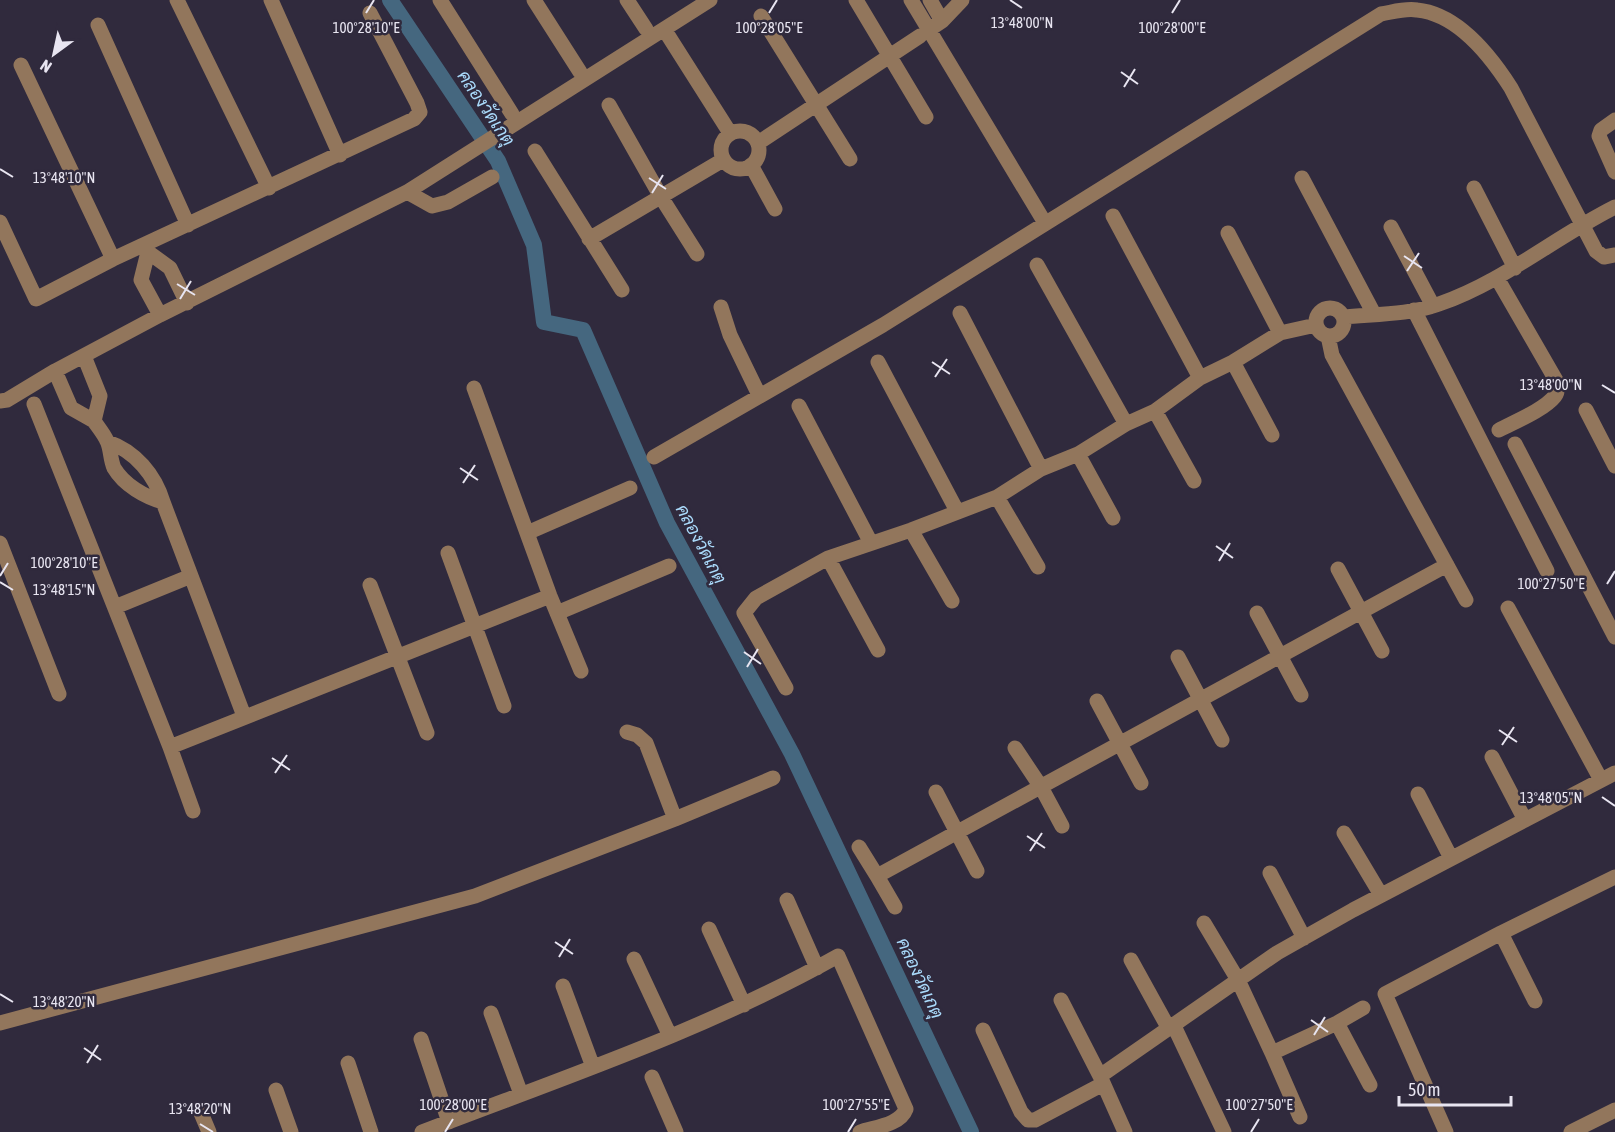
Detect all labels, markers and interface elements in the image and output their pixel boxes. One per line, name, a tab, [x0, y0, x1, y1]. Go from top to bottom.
text: 13°48'00"N	[991, 14, 1053, 31]
text: 100°28'10"E	[332, 19, 400, 36]
text: 100°28'05"E	[735, 19, 803, 36]
text: 100°28'00"E	[1138, 19, 1206, 36]
north arrow	[24, 24, 84, 84]
text: N	[37, 56, 55, 77]
water label: คลองวัดเกตุ	[452, 66, 519, 151]
text: 13°48'10"N	[33, 169, 95, 186]
text: 13°48'00"N	[1520, 376, 1582, 393]
water label: คลองวัดเกตุ	[670, 501, 731, 588]
text: 100°28'10"E	[30, 554, 98, 571]
text: 100°27'50"E	[1517, 575, 1585, 592]
text: 13°48'15"N	[33, 581, 95, 598]
text: 13°48'05"N	[1520, 789, 1582, 806]
water label: คลองวัดเกตุ	[891, 934, 948, 1022]
text: 13°48'20"N	[33, 993, 95, 1010]
scale bar	[1399, 1069, 1512, 1107]
text: 50 m	[1408, 1079, 1440, 1100]
text: 100°28'00"E	[419, 1096, 487, 1113]
text: 100°27'55"E	[822, 1096, 890, 1113]
text: 100°27'50"E	[1225, 1096, 1293, 1113]
text: 13°48'20"N	[169, 1100, 231, 1117]

